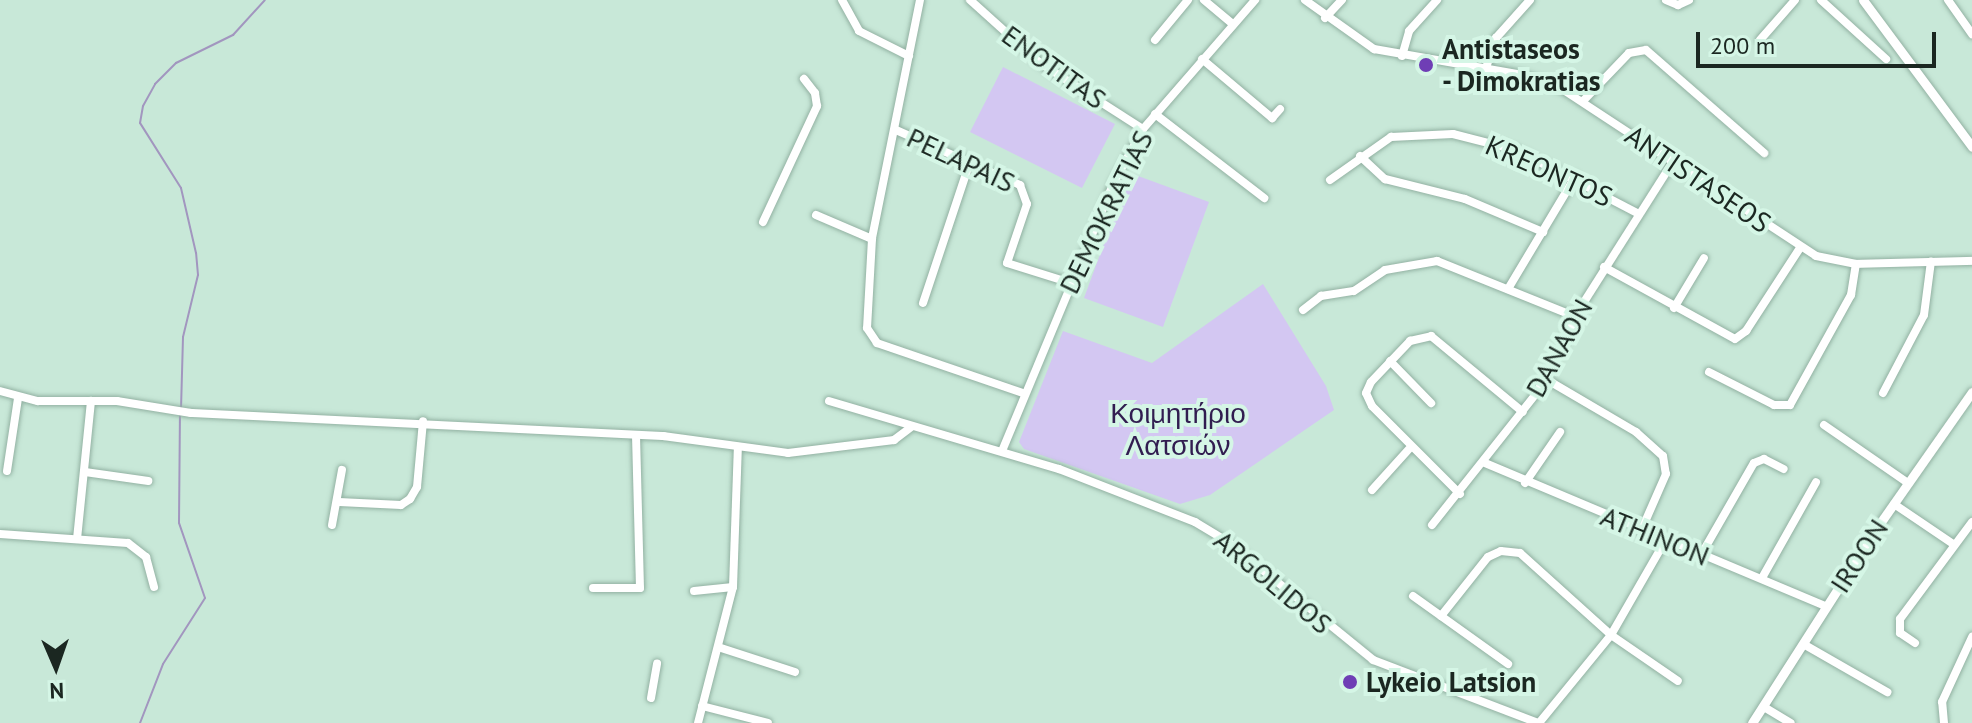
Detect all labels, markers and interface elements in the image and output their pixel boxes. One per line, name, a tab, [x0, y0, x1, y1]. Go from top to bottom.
scale bar	[1700, 16, 1940, 66]
street label: ENOTITAS	[995, 18, 1113, 116]
text: 200 m	[1710, 30, 1775, 61]
place label: Antistaseos - Dimokratias	[1442, 32, 1603, 98]
marker: Antistaseos - Dimokratias	[1417, 56, 1435, 74]
street label: ANTISTASEOS	[1619, 118, 1777, 240]
street label: PELAPAIS	[902, 120, 1020, 200]
street label: DEMOKRATIAS	[1052, 125, 1160, 299]
street label: KREONTOS	[1481, 128, 1617, 214]
street label: DANAON	[1518, 293, 1600, 403]
park label: Κοιμητήριο Λατσιών	[1110, 396, 1246, 462]
street label: ATHINON	[1596, 499, 1714, 573]
street label: IROON	[1823, 513, 1895, 599]
street label: ARGOLIDOS	[1207, 523, 1339, 641]
north arrow	[16, 627, 96, 707]
place label: Lykeio Latsion	[1366, 665, 1536, 699]
marker: Lykeio Latsion	[1341, 673, 1359, 691]
text: N	[49, 677, 65, 705]

